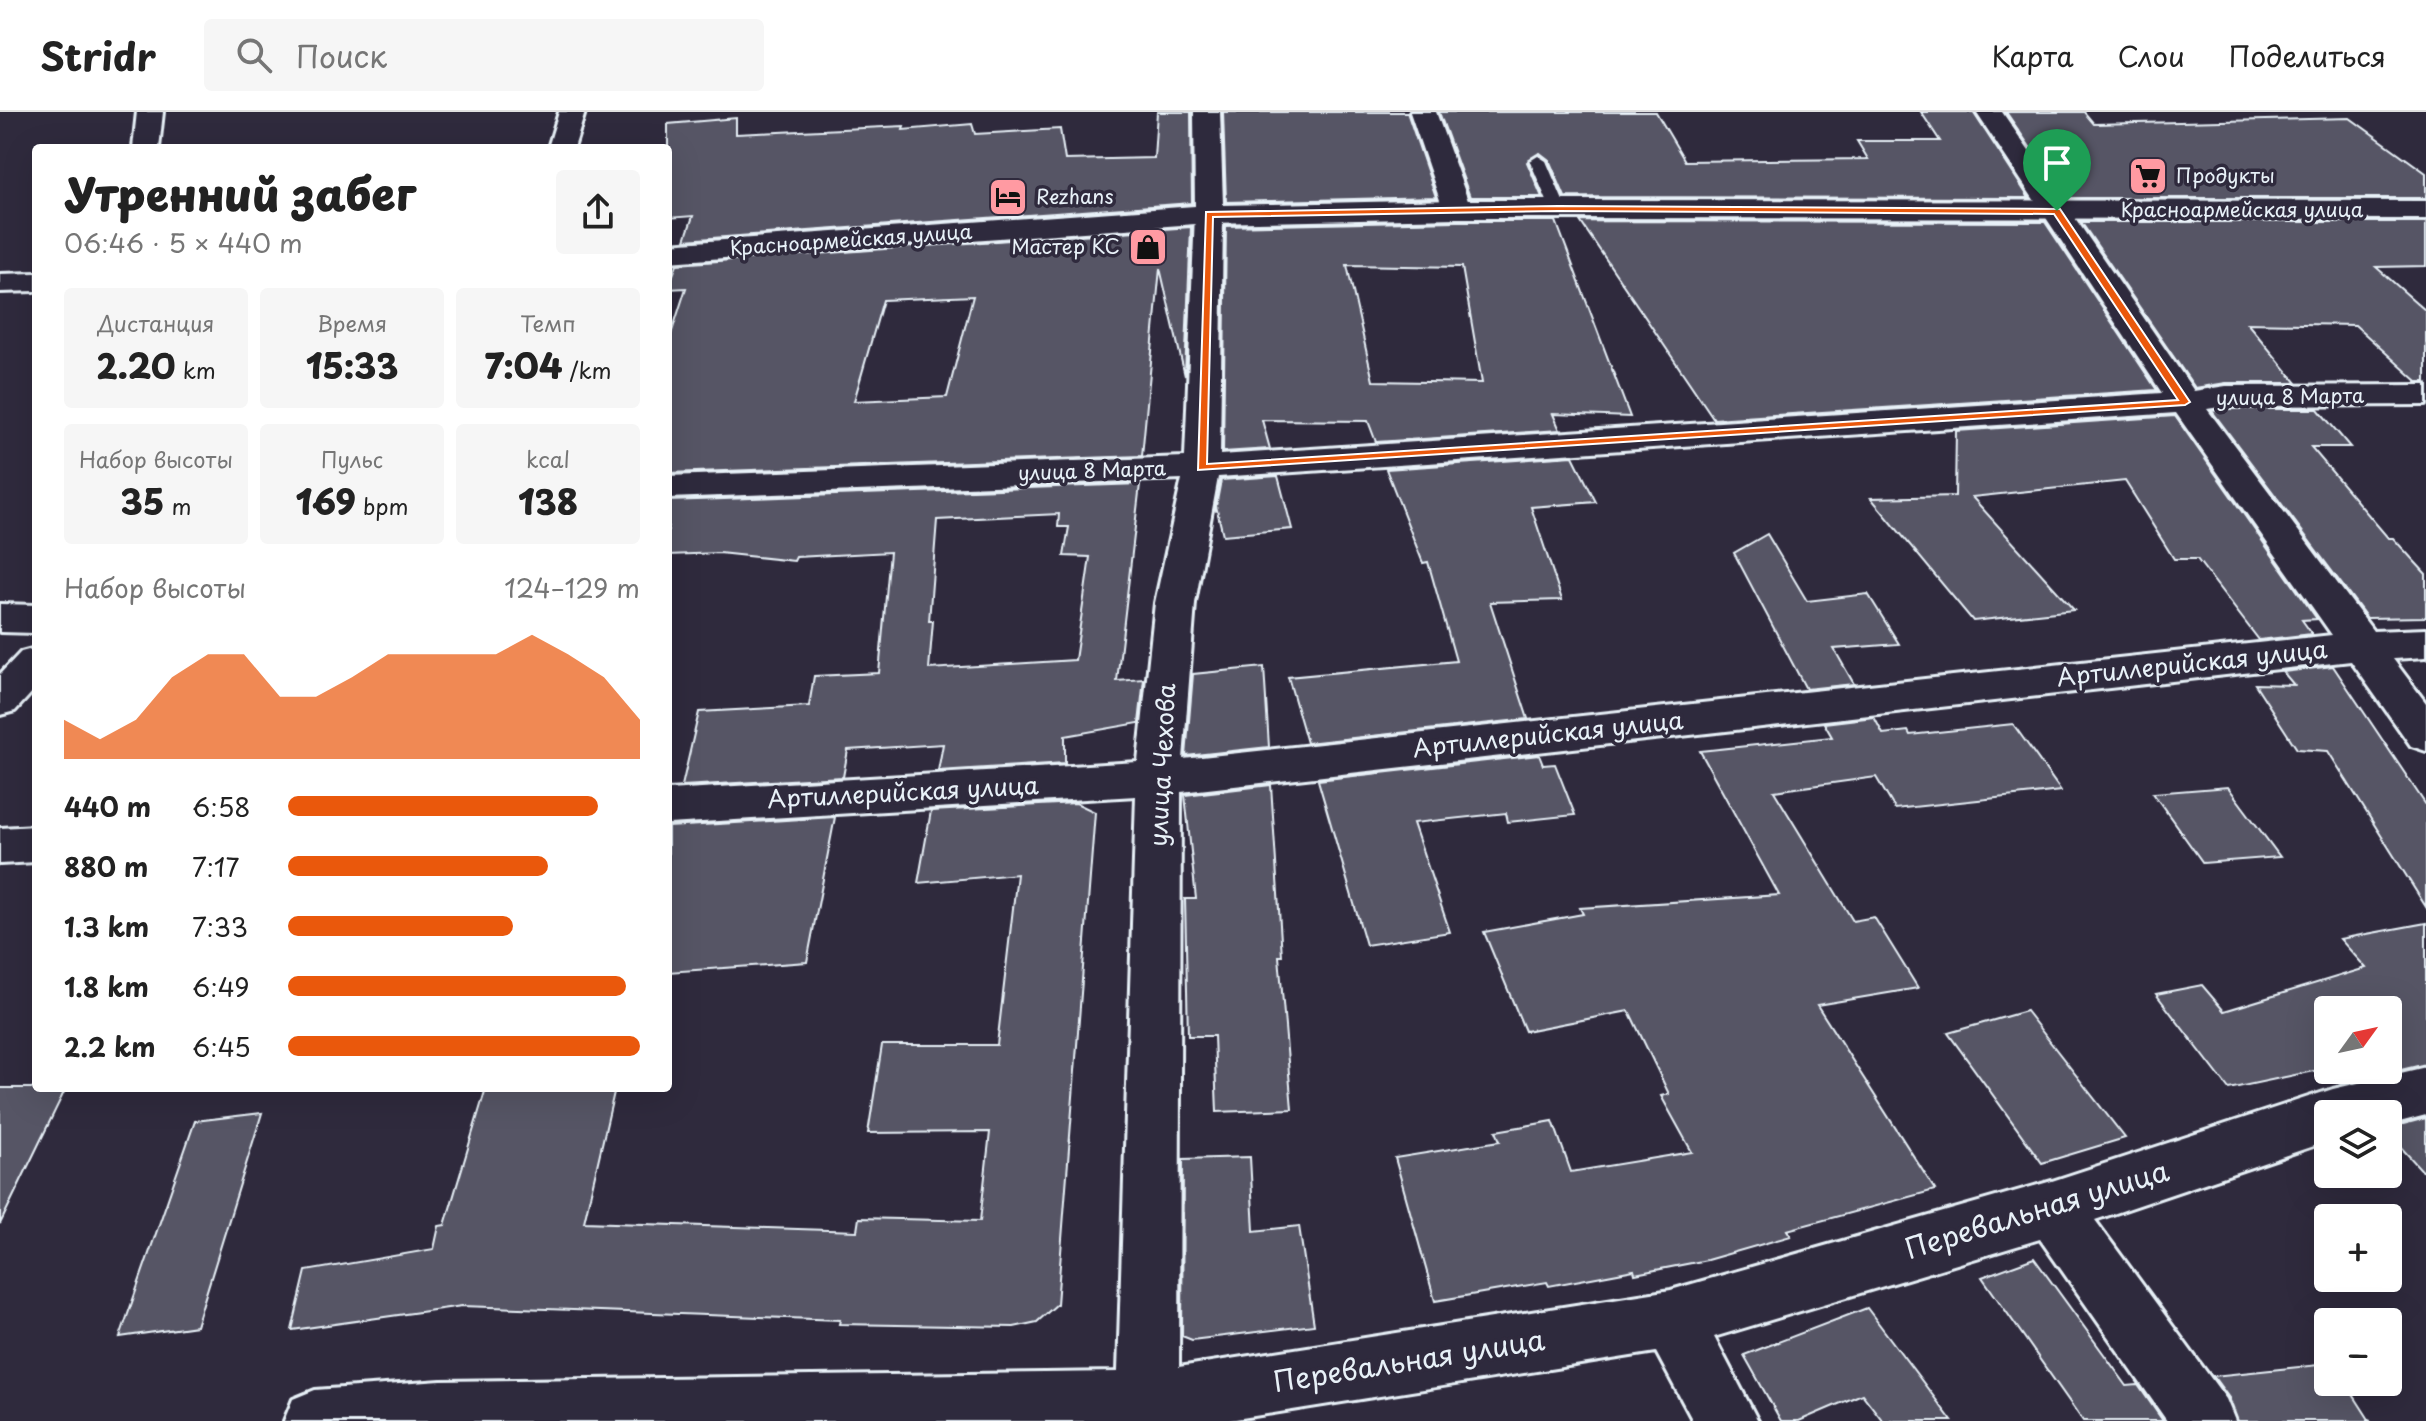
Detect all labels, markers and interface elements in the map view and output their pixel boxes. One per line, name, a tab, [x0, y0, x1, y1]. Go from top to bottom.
search box	[204, 19, 764, 91]
text: Stridr	[40, 27, 156, 84]
icon: search	[232, 33, 276, 77]
text: Поиск	[296, 33, 387, 78]
text: Карта	[1991, 34, 2074, 77]
text: Слои	[2118, 34, 2185, 77]
text: Поделиться	[2229, 34, 2386, 77]
pin	[2023, 129, 2091, 211]
icon: arrive	[2035, 141, 2079, 185]
supermarket icon: Продукты	[2127, 155, 2169, 197]
text: Утренний забег	[64, 160, 416, 226]
place label: Продукты	[2176, 160, 2275, 190]
button: share	[556, 170, 640, 254]
hotel icon: Rezhans	[987, 176, 1029, 218]
place label: Rezhans	[1036, 181, 1114, 211]
street label: Красноармейская улица	[2121, 194, 2364, 224]
street label: Красноармейская улица	[729, 216, 973, 262]
text: 06:46 · 5 × 440 m	[64, 223, 303, 262]
shop icon: Мастер КС	[1127, 226, 1169, 268]
place label: Мастер КС	[1011, 231, 1120, 261]
text: Дистанция	[98, 306, 214, 339]
text: Время	[317, 306, 387, 339]
text: Темп	[520, 306, 576, 339]
text: 2.20	[96, 339, 176, 391]
text: 15:33	[306, 339, 398, 391]
text: 7:04	[484, 339, 562, 391]
text: km	[176, 353, 216, 386]
text: /km	[562, 353, 612, 386]
street label: улица 8 Марта	[2216, 380, 2365, 412]
text: Набор высоты	[79, 442, 233, 475]
text: Пульс	[321, 442, 383, 475]
text: kcal	[526, 442, 570, 475]
street label: улица 8 Марта	[1017, 452, 1167, 488]
text: 35	[120, 475, 164, 527]
text: 169	[295, 475, 356, 527]
text: 138	[518, 475, 578, 527]
text: m	[164, 489, 192, 522]
text: bpm	[356, 489, 409, 522]
text: Набор высоты	[64, 568, 246, 607]
text: 124–129 m	[504, 568, 640, 607]
street label: Артиллерийская улица	[2055, 630, 2329, 694]
street label: улица Чехова	[1139, 682, 1183, 847]
street label: Артиллерийская улица	[1411, 701, 1685, 765]
street label: Артиллерийская улица	[766, 766, 1039, 816]
text: 440 m	[64, 787, 151, 826]
text: 6:58	[192, 787, 251, 826]
text: 880 m	[64, 847, 148, 886]
text: 7:17	[192, 847, 239, 886]
text: 1.3 km	[64, 907, 149, 946]
text: 7:33	[192, 907, 248, 946]
text: 1.8 km	[64, 967, 149, 1006]
text: 6:49	[192, 967, 250, 1006]
north arrow	[2314, 996, 2402, 1084]
map controls	[2314, 996, 2402, 1396]
text: 2.2 km	[64, 1027, 155, 1066]
text: 6:45	[192, 1027, 251, 1066]
button: layers	[2314, 1100, 2402, 1188]
street label: Перевальная улица	[1899, 1148, 2174, 1269]
button: +	[2314, 1204, 2402, 1292]
button: −	[2314, 1308, 2402, 1396]
street label: Перевальная улица	[1270, 1317, 1548, 1402]

